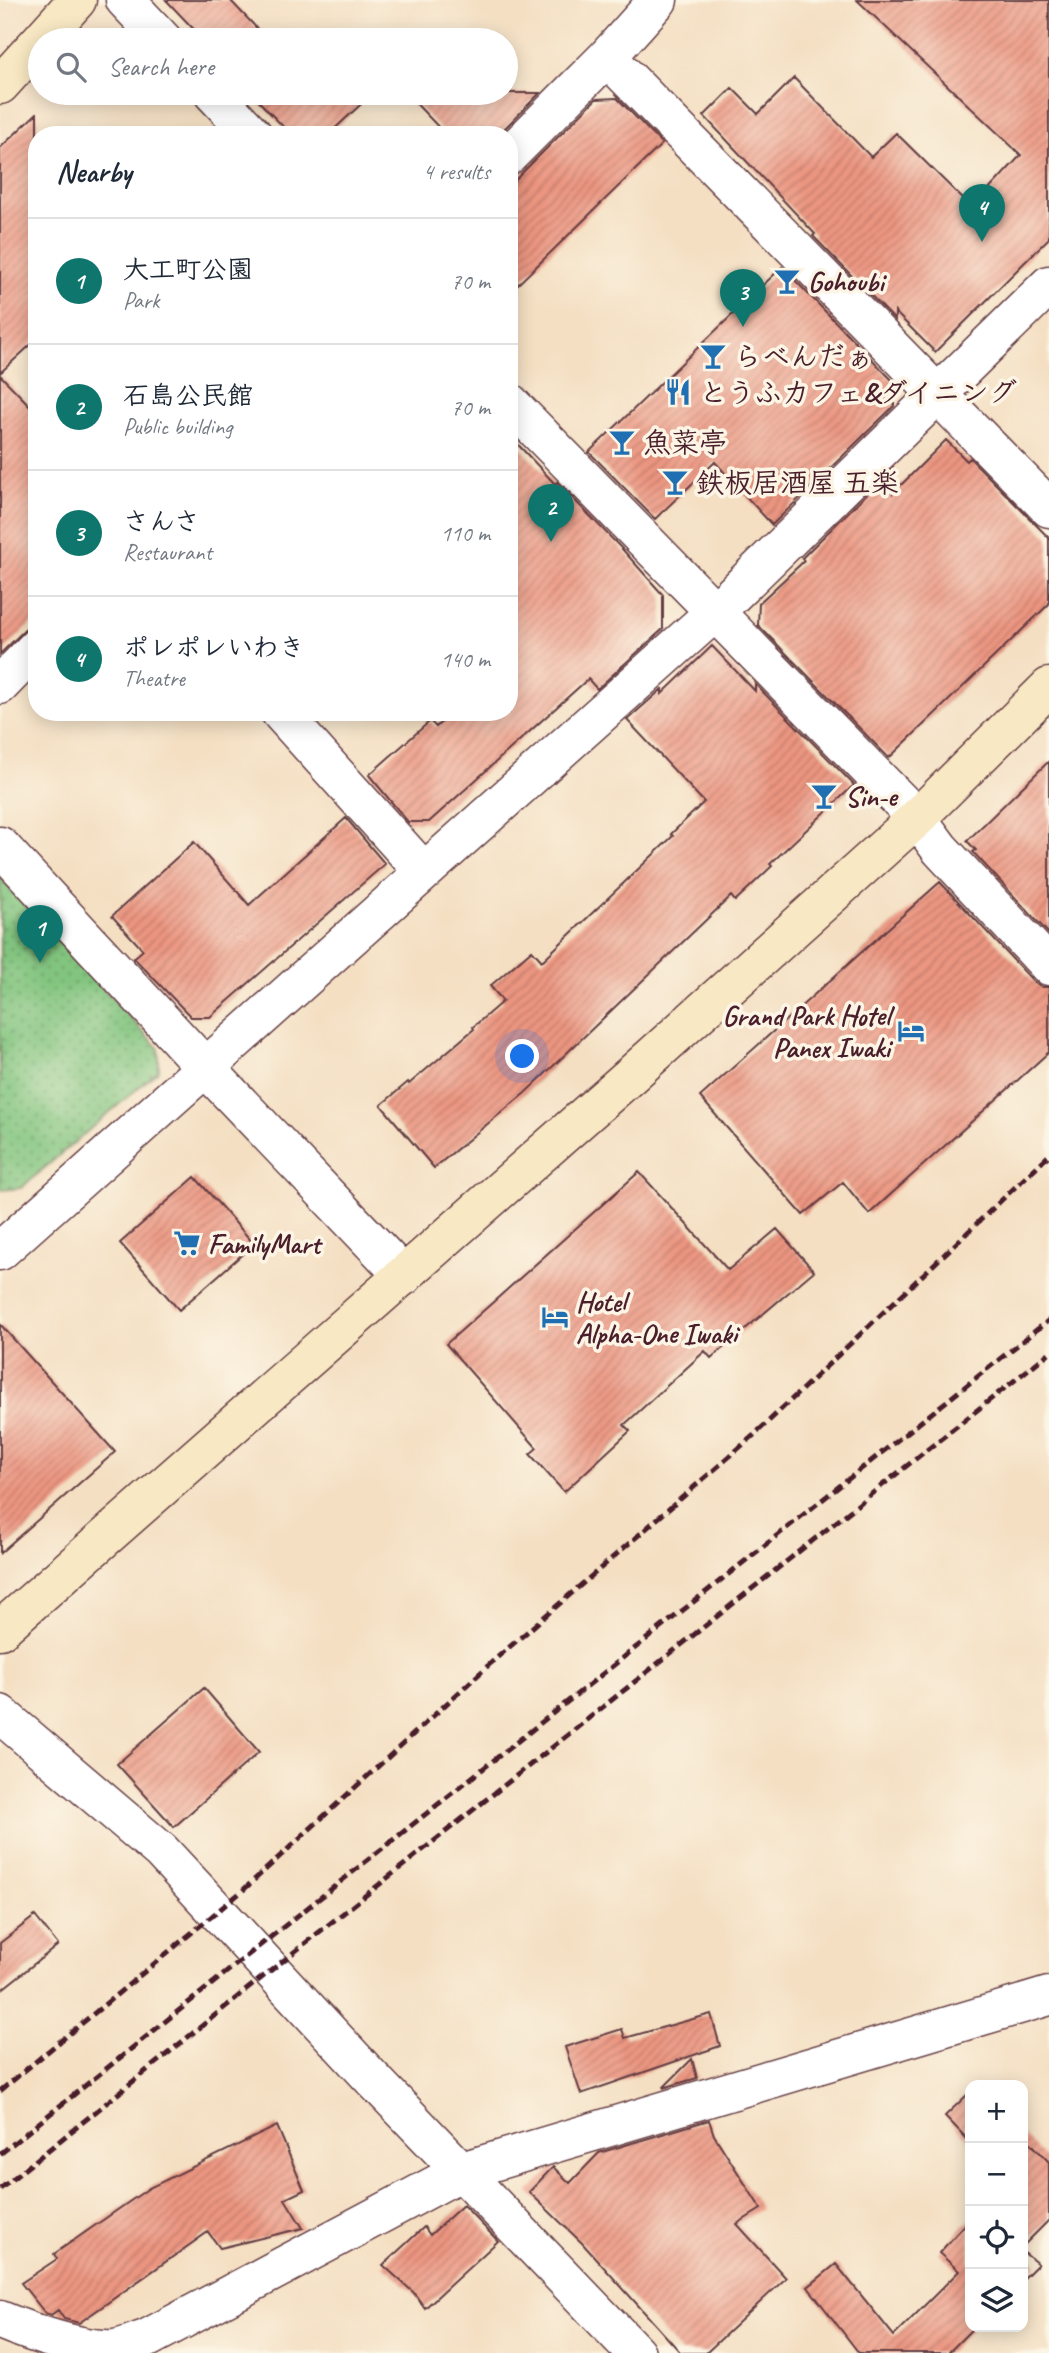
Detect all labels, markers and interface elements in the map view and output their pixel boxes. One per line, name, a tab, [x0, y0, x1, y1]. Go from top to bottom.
search box	[28, 28, 518, 105]
icon: search	[52, 48, 90, 86]
text: Search here	[108, 50, 214, 83]
text: Nearby	[56, 153, 132, 191]
text: 4 results	[423, 157, 490, 186]
pin: 4	[959, 184, 1005, 242]
text: 大工町公園	[123, 253, 253, 286]
place label: Gohoubi	[808, 264, 887, 299]
bar icon: Gohoubi	[772, 266, 802, 296]
text: 1	[74, 267, 84, 296]
text: 70 m	[451, 267, 490, 296]
pin: 3	[720, 269, 766, 327]
text: Park	[123, 286, 159, 315]
place label: らべんだぁ	[734, 339, 874, 374]
bar icon: らべんだぁ	[698, 341, 728, 371]
place label: とうふカフェ&ダイニング	[699, 375, 1017, 410]
restaurant icon: とうふカフェ&ダイニング	[663, 377, 693, 407]
text: 石島公民館	[123, 379, 253, 412]
text: 2	[74, 393, 84, 422]
text: 70 m	[451, 393, 490, 422]
text: Public building	[123, 412, 232, 441]
place label: 魚菜亭	[643, 425, 727, 460]
bar icon: 魚菜亭	[607, 427, 637, 457]
place label: 鉄板居酒屋 五楽	[696, 465, 899, 500]
bar icon: 鉄板居酒屋 五楽	[660, 467, 690, 497]
pin: 2	[528, 484, 574, 542]
text: さんさ	[123, 505, 200, 538]
text: 3	[74, 519, 84, 548]
text: 110 m	[441, 519, 490, 548]
text: Restaurant	[123, 538, 212, 567]
text: ポレポレいわき	[123, 631, 305, 664]
text: 4	[74, 645, 84, 674]
text: 140 m	[441, 645, 490, 674]
text: Theatre	[123, 664, 185, 693]
place label: Sin-e	[845, 779, 899, 814]
bar icon: Sin-e	[809, 781, 839, 811]
pin: 1	[17, 905, 63, 963]
place label: Grand Park Hotel Panex Iwaki	[722, 998, 896, 1065]
hotel icon: Grand Park Hotel Panex Iwaki	[896, 1016, 926, 1046]
your location	[505, 1039, 539, 1073]
place label: FamilyMart	[208, 1226, 324, 1261]
supermarket icon: FamilyMart	[172, 1228, 202, 1258]
place label: Hotel Alpha-One Iwaki	[576, 1284, 740, 1351]
hotel icon: Hotel Alpha-One Iwaki	[540, 1302, 570, 1332]
map controls	[965, 2080, 1028, 2332]
button: +	[965, 2080, 1028, 2143]
button: −	[965, 2143, 1028, 2206]
button: locate	[965, 2206, 1028, 2269]
button: layers	[965, 2269, 1028, 2332]

